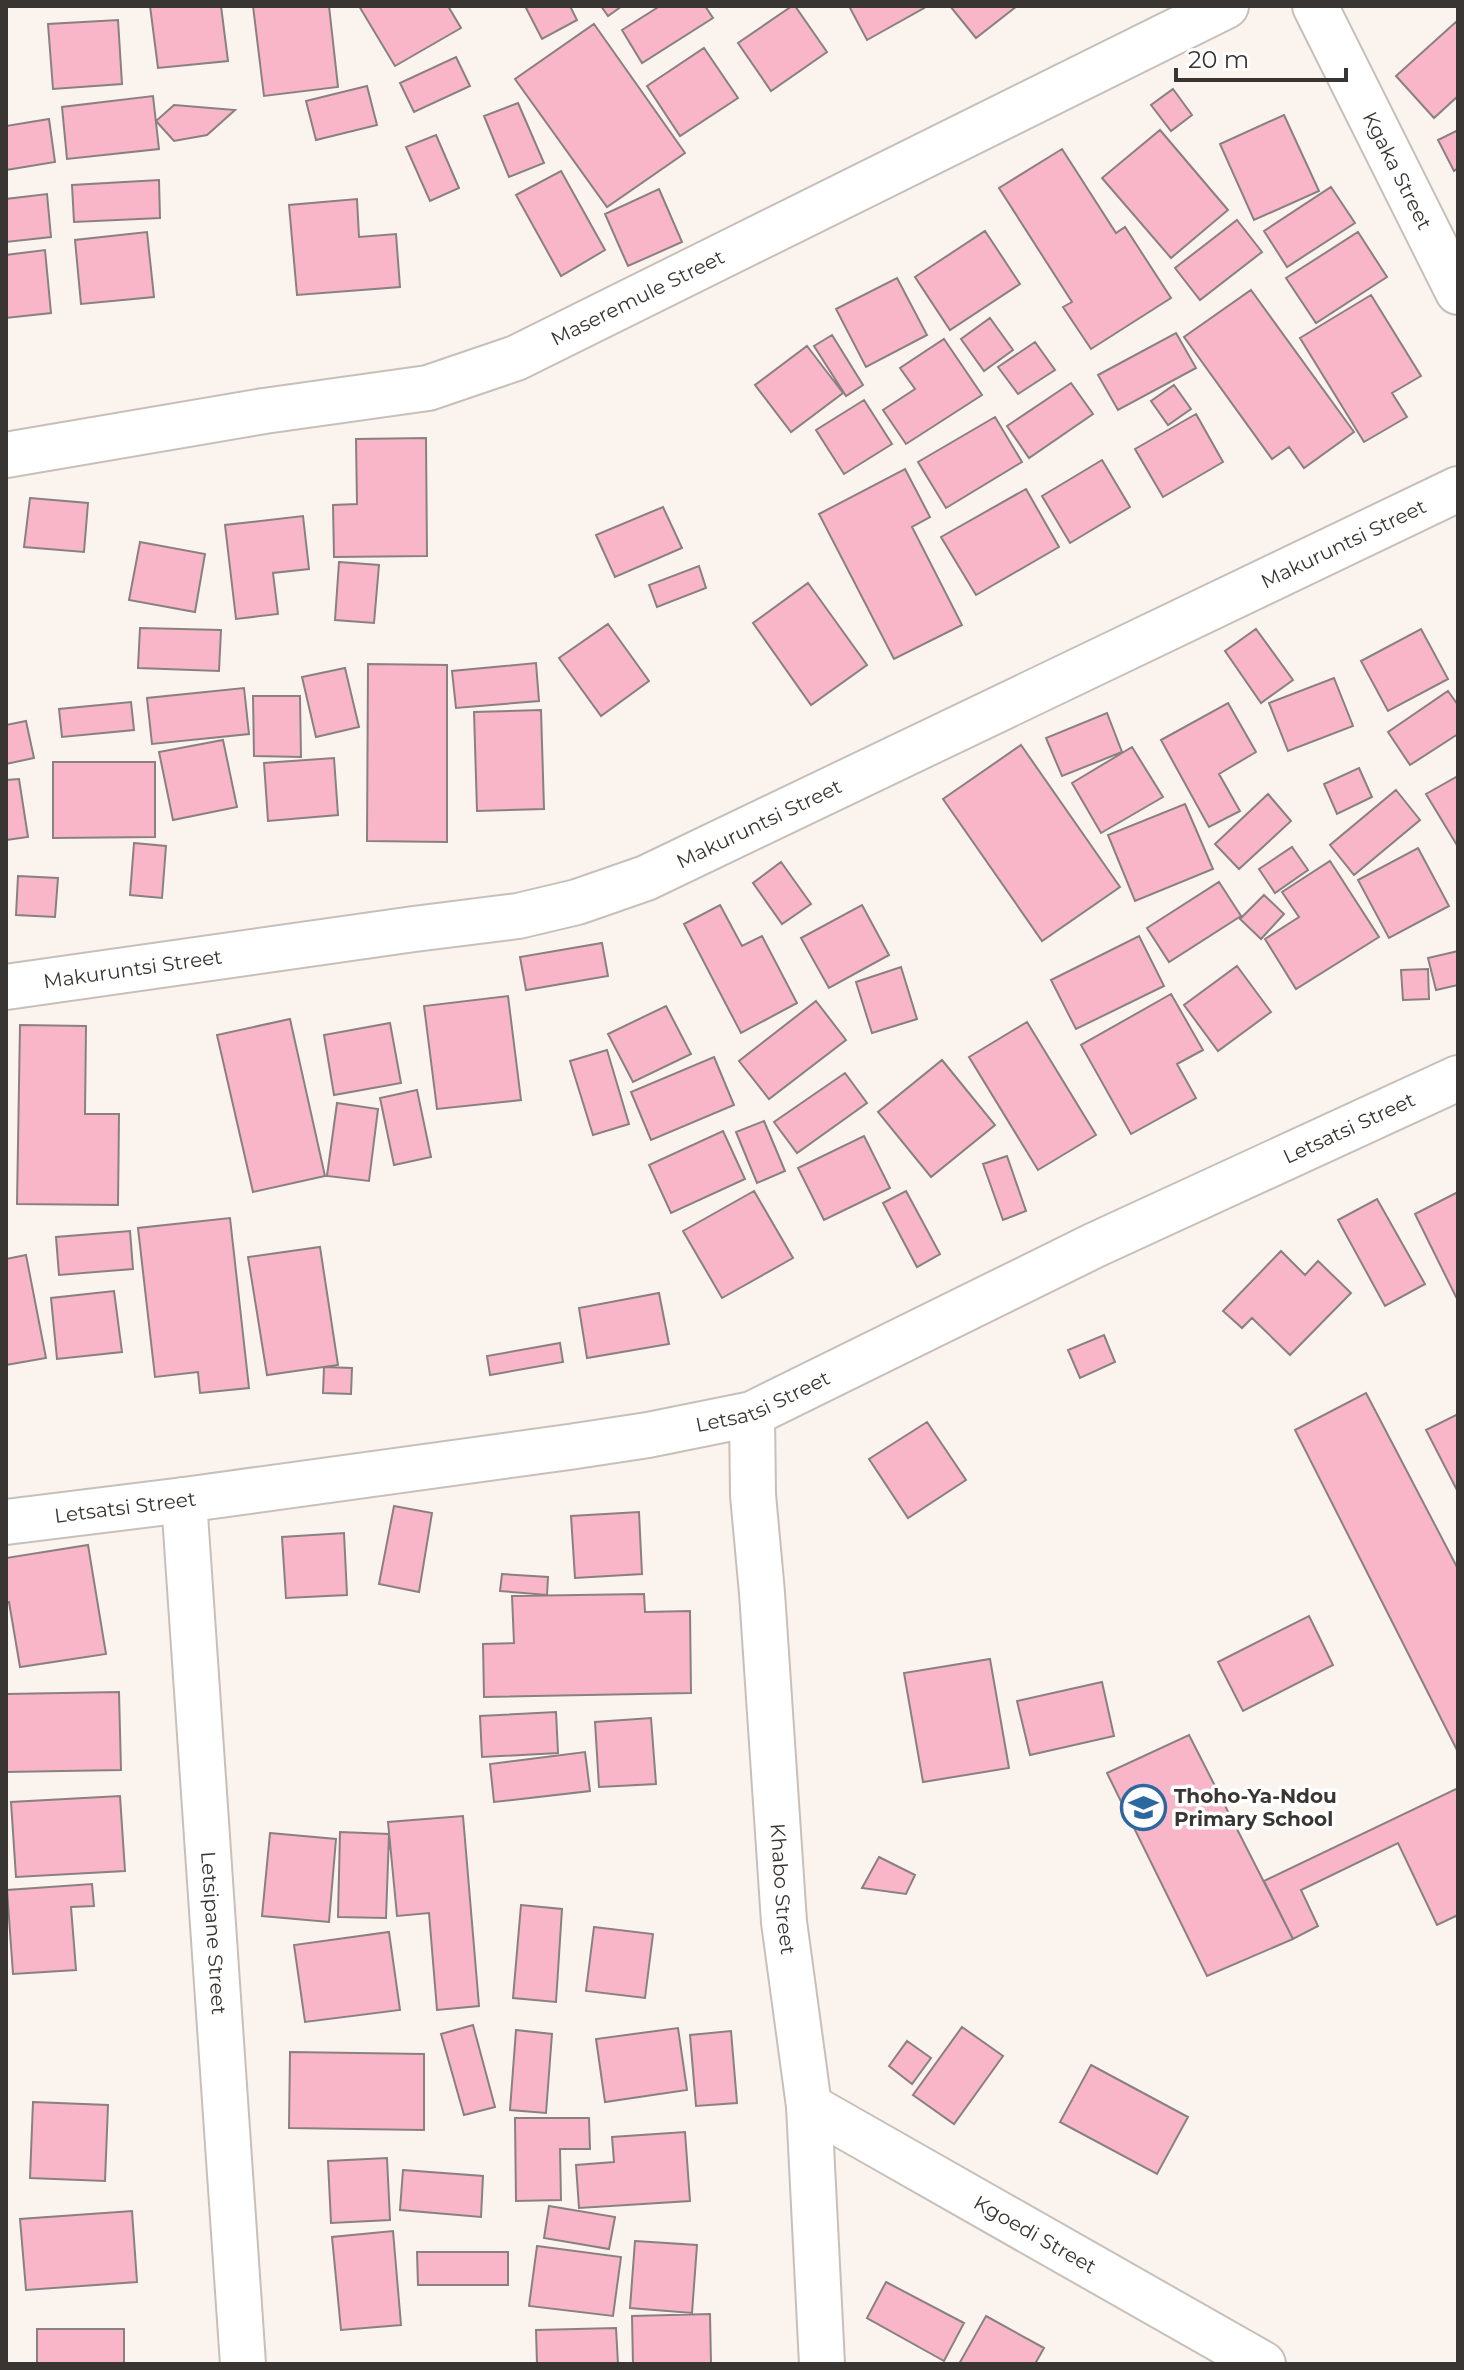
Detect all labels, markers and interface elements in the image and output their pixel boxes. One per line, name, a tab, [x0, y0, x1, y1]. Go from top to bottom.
scale bar	[1176, 32, 1346, 82]
text: 20 m	[1188, 45, 1249, 74]
street label: Kgaka Street	[1358, 108, 1437, 233]
street label: Maseremule Street	[547, 245, 728, 351]
street label: Makuruntsi Street	[1257, 494, 1430, 594]
street label: Makuruntsi Street	[673, 774, 846, 874]
street label: Makuruntsi Street	[42, 944, 224, 994]
street label: Letsatsi Street	[1279, 1087, 1419, 1169]
street label: Letsatsi Street	[694, 1366, 834, 1437]
street label: Letsatsi Street	[53, 1486, 197, 1528]
school or university icon: Thoho-Ya-Ndou Primary School	[1119, 1783, 1167, 1831]
place label: Thoho-Ya-Ndou Primary School	[1174, 1784, 1337, 1831]
street label: Khabo Street	[765, 1823, 800, 1956]
street label: Letsipane Street	[196, 1851, 231, 2015]
street label: Kgoedi Street	[970, 2190, 1100, 2279]

